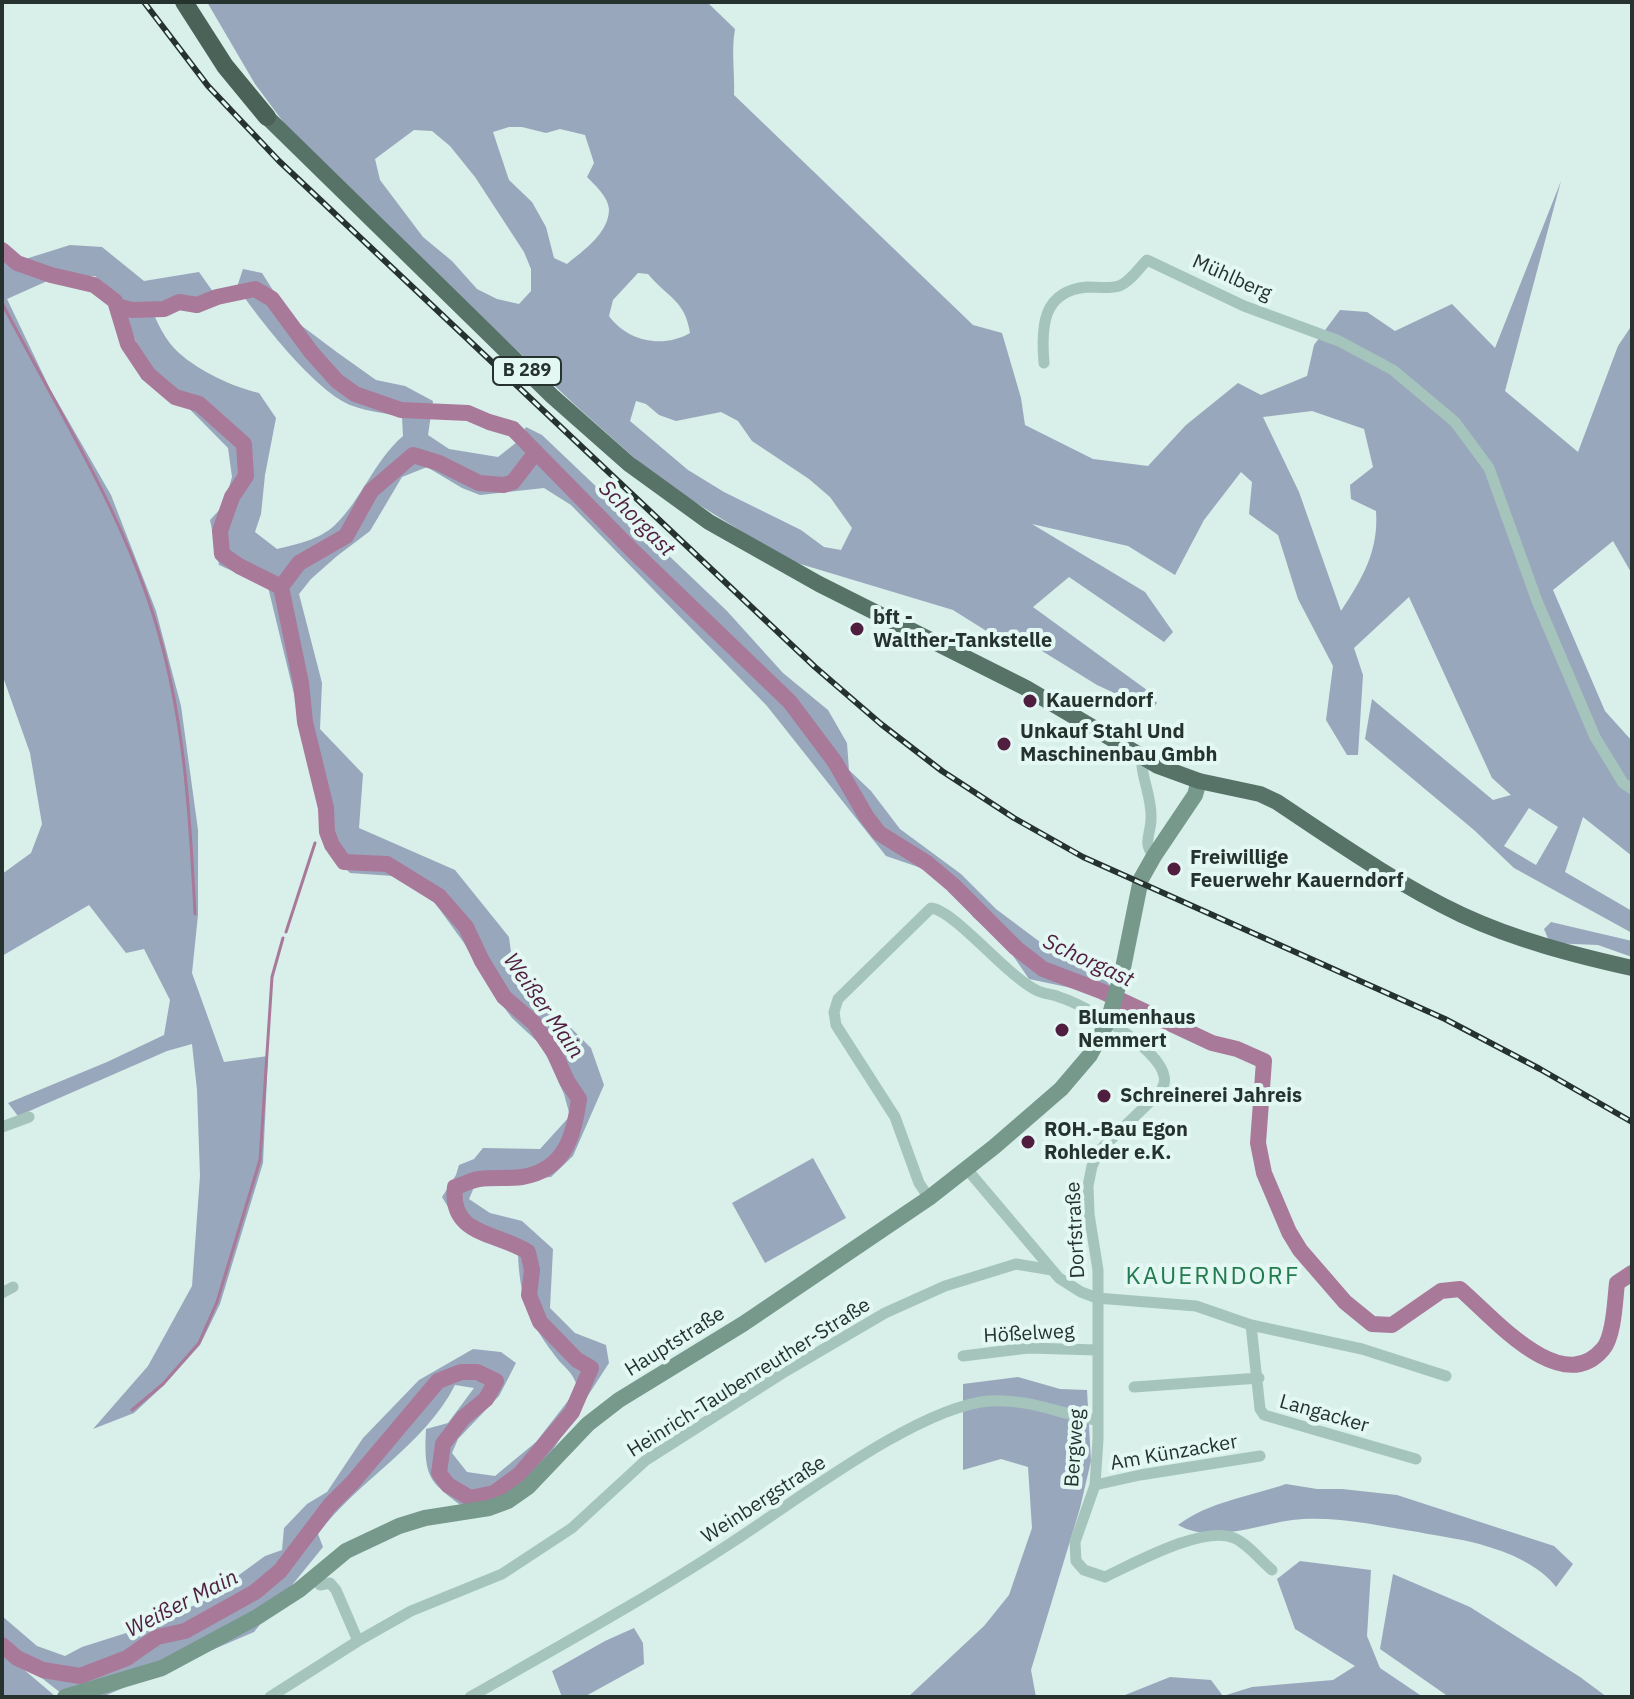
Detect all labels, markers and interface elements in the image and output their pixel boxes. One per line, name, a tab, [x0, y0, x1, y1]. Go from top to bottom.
street label: Mühlberg	[1189, 250, 1275, 306]
road number: B 289	[493, 357, 561, 385]
water label: Schorgast	[593, 476, 679, 562]
place label: bft - Walther-Tankstelle	[873, 606, 1052, 653]
marker: bft - Walther-Tankstelle	[848, 620, 866, 638]
place label: Kauerndorf	[1046, 689, 1153, 713]
marker: Kauerndorf	[1021, 692, 1039, 710]
place label: Unkauf Stahl Und Maschinenbau Gmbh	[1020, 720, 1217, 767]
marker: Unkauf Stahl Und Maschinenbau Gmbh	[995, 735, 1013, 753]
place label: Freiwillige Feuerwehr Kauerndorf	[1190, 846, 1403, 893]
marker: Freiwillige Feuerwehr Kauerndorf	[1165, 860, 1183, 878]
water label: Schorgast	[1039, 929, 1137, 993]
water label: Weißer Main	[497, 948, 589, 1064]
place label: Blumenhaus Nemmert	[1078, 1006, 1196, 1053]
marker: Blumenhaus Nemmert	[1053, 1021, 1071, 1039]
place label: Schreinerei Jahreis	[1120, 1084, 1302, 1108]
marker: Schreinerei Jahreis	[1095, 1087, 1113, 1105]
place label: ROH.-Bau Egon Rohleder e.K.	[1044, 1118, 1188, 1165]
marker: ROH.-Bau Egon Rohleder e.K.	[1019, 1133, 1037, 1151]
street label: Dorfstraße	[1061, 1181, 1091, 1279]
district label: KAUERNDORF	[1126, 1263, 1300, 1291]
street label: Heinrich-Taubenreuther-Straße	[623, 1293, 875, 1463]
street label: Hauptstraße	[621, 1302, 729, 1382]
street label: Hößelweg	[983, 1320, 1075, 1348]
street label: Langacker	[1277, 1390, 1371, 1438]
street label: Bergweg	[1060, 1408, 1090, 1488]
street label: Am Künzacker	[1109, 1430, 1239, 1476]
street label: Weinbergstraße	[697, 1451, 831, 1549]
water label: Weißer Main	[121, 1564, 243, 1644]

